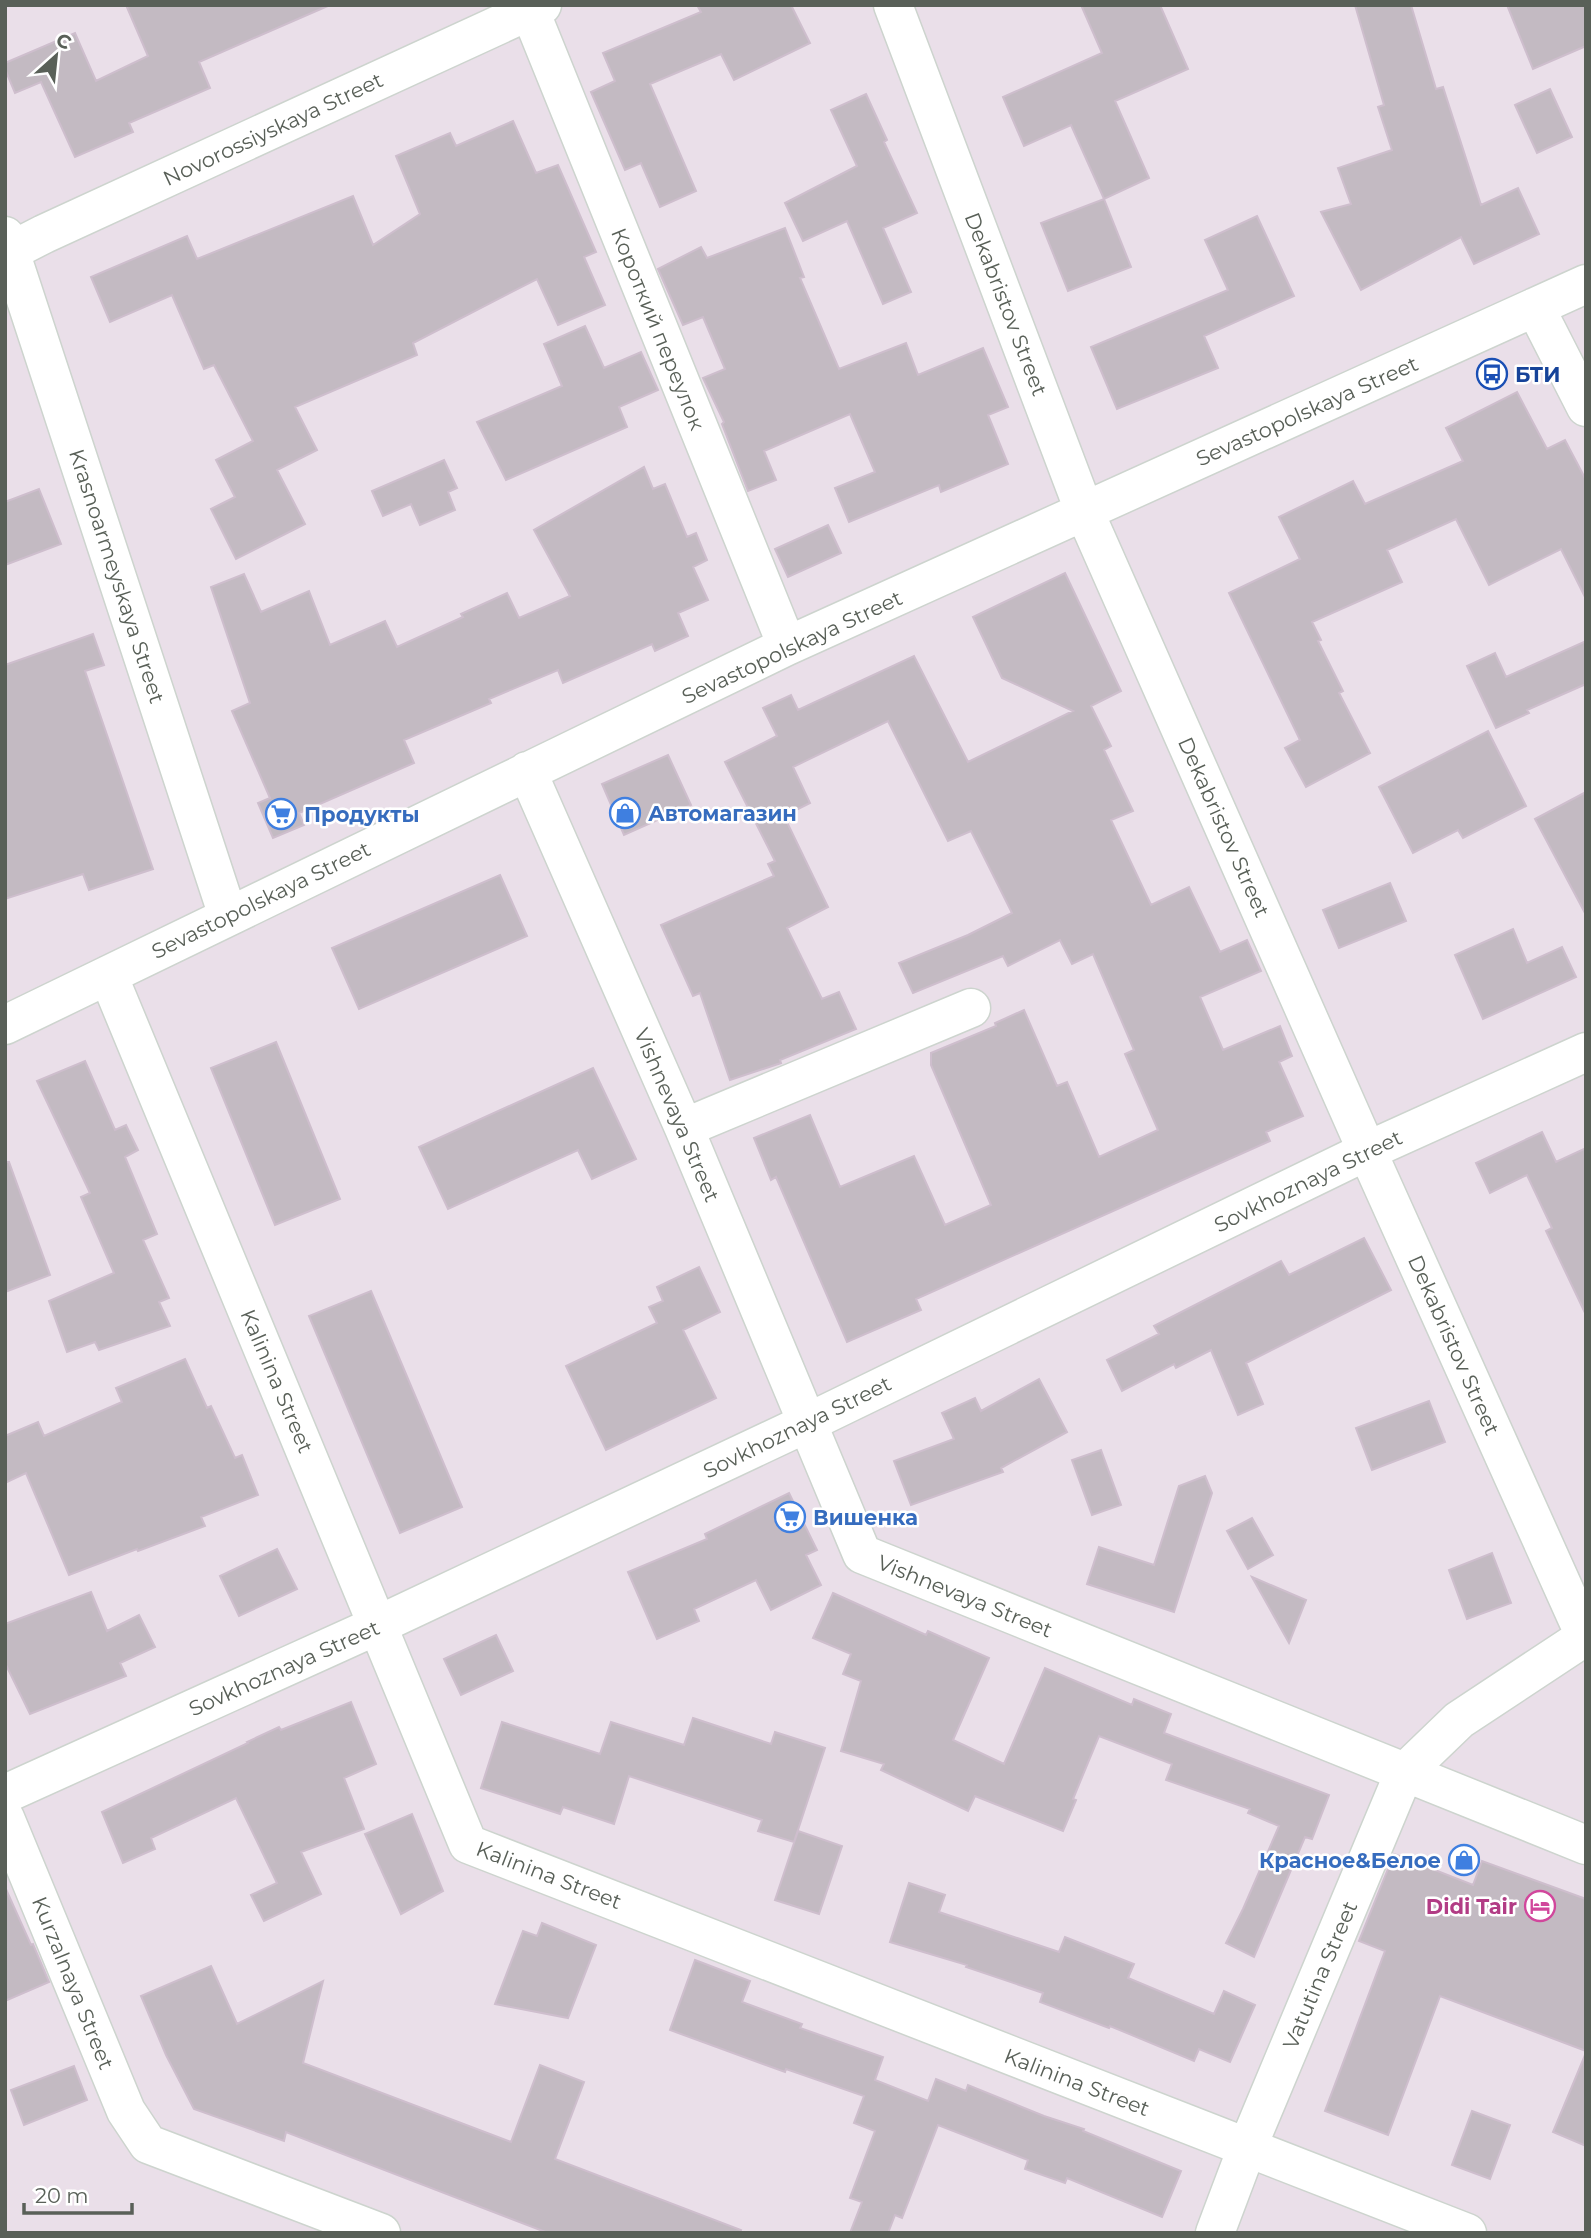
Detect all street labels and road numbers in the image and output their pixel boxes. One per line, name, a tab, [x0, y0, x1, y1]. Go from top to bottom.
street label: Novorossiyskaya Street	[159, 67, 387, 191]
street label: Dekabristov Street	[959, 209, 1053, 399]
street label: Короткий переулок	[606, 224, 710, 434]
street label: Sevastopolskaya Street	[1192, 351, 1422, 471]
street label: Krasnoarmeyskaya Street	[64, 446, 170, 706]
street label: Sevastopolskaya Street	[678, 585, 906, 709]
street label: Dekabristov Street	[1173, 733, 1275, 921]
street label: Sevastopolskaya Street	[148, 836, 374, 964]
street label: Vishnevaya Street	[629, 1024, 725, 1206]
street label: Sovkhoznaya Street	[1210, 1125, 1406, 1237]
street label: Dekabristov Street	[1403, 1251, 1505, 1439]
street label: Kalinina Street	[235, 1305, 319, 1457]
street label: Sovkhoznaya Street	[699, 1371, 895, 1483]
street label: Vishnevaya Street	[874, 1550, 1056, 1642]
street label: Sovkhoznaya Street	[185, 1615, 383, 1721]
street label: Kalinina Street	[473, 1836, 625, 1914]
street label: Kurzalnaya Street	[27, 1893, 119, 2073]
street label: Vatutina Street	[1278, 1897, 1362, 2053]
street label: Kalinina Street	[1001, 2043, 1153, 2121]

